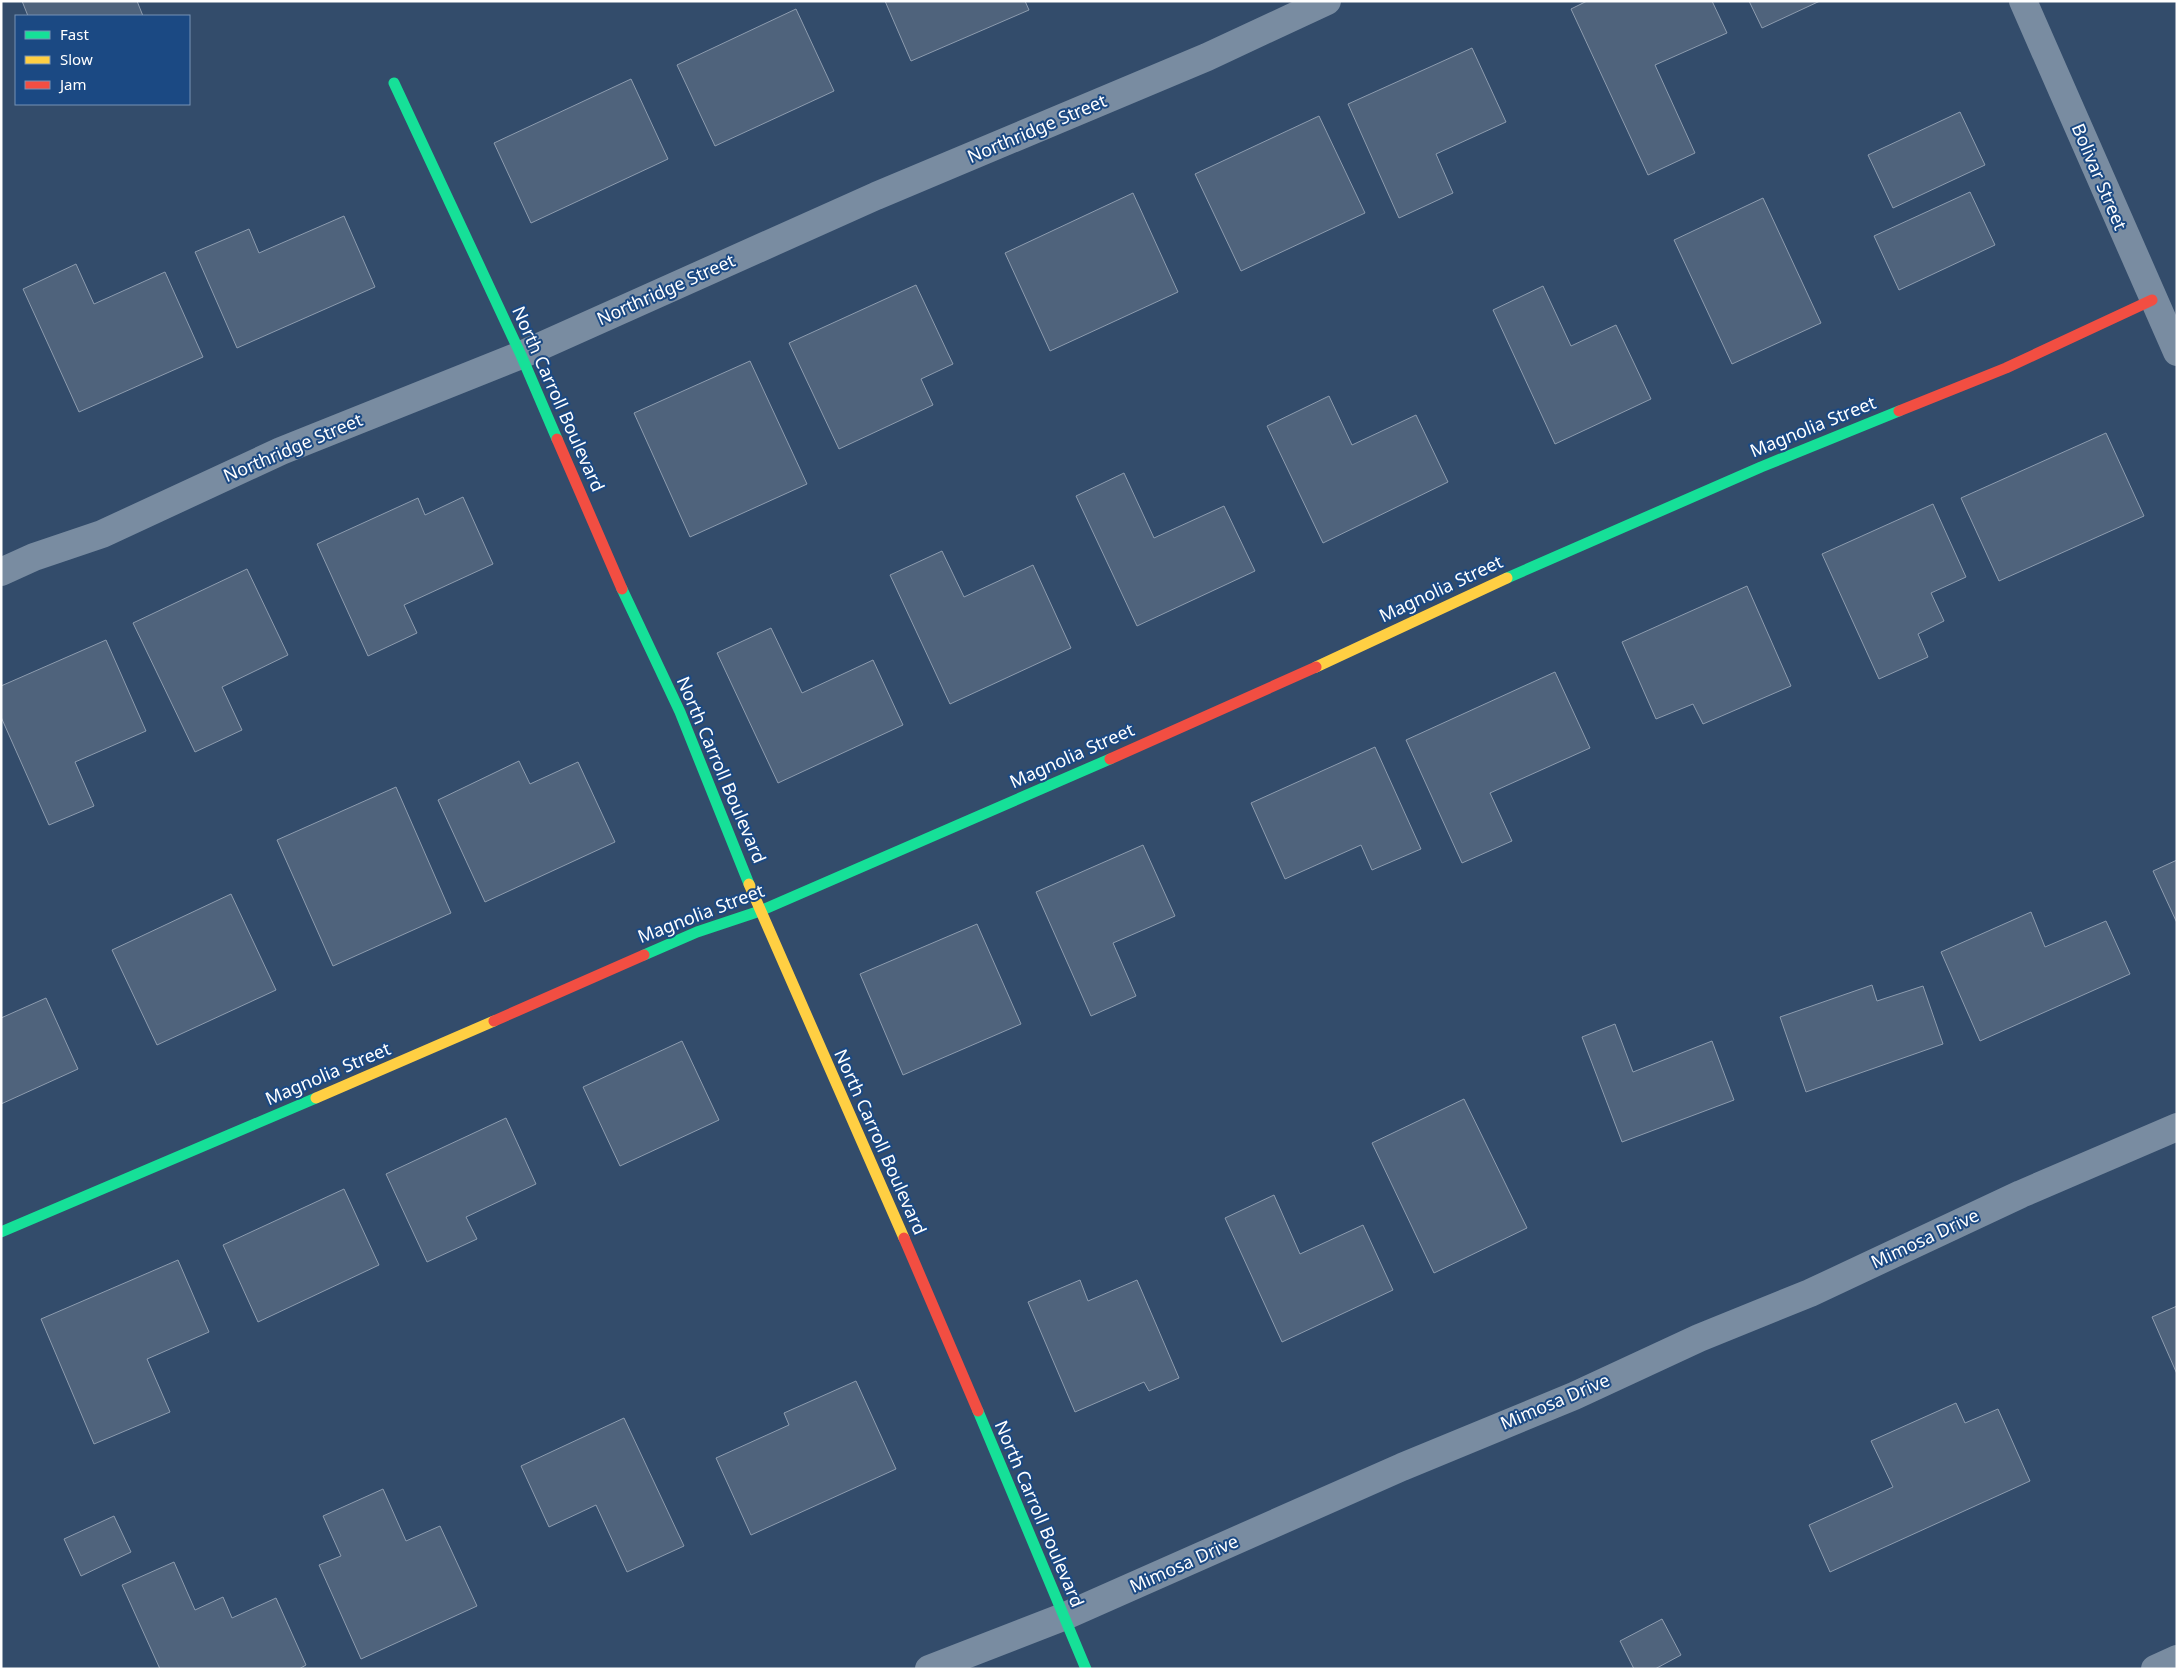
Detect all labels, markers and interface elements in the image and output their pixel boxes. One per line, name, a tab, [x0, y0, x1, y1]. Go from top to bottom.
legend	[15, 15, 190, 105]
text: Fast	[60, 24, 89, 44]
text: Slow	[60, 49, 93, 69]
text: Jam	[58, 74, 87, 94]
street label: Northridge Street	[963, 88, 1110, 168]
street label: Bolivar Street	[2067, 120, 2133, 234]
street label: Northridge Street	[593, 248, 739, 330]
street label: North Carroll Boulevard	[507, 302, 611, 495]
street label: Magnolia Street	[1746, 390, 1880, 462]
street label: Northridge Street	[219, 407, 366, 487]
street label: Magnolia Street	[1375, 549, 1507, 627]
street label: North Carroll Boulevard	[672, 673, 772, 867]
street label: Magnolia Street	[1006, 717, 1138, 793]
street label: Magnolia Street	[634, 878, 768, 948]
street label: Magnolia Street	[261, 1036, 394, 1110]
street label: North Carroll Boulevard	[829, 1045, 933, 1238]
street label: Mimosa Drive	[1867, 1203, 1982, 1274]
street label: Mimosa Drive	[1496, 1367, 1613, 1435]
street label: North Carroll Boulevard	[990, 1417, 1090, 1611]
street label: Mimosa Drive	[1125, 1528, 1242, 1598]

